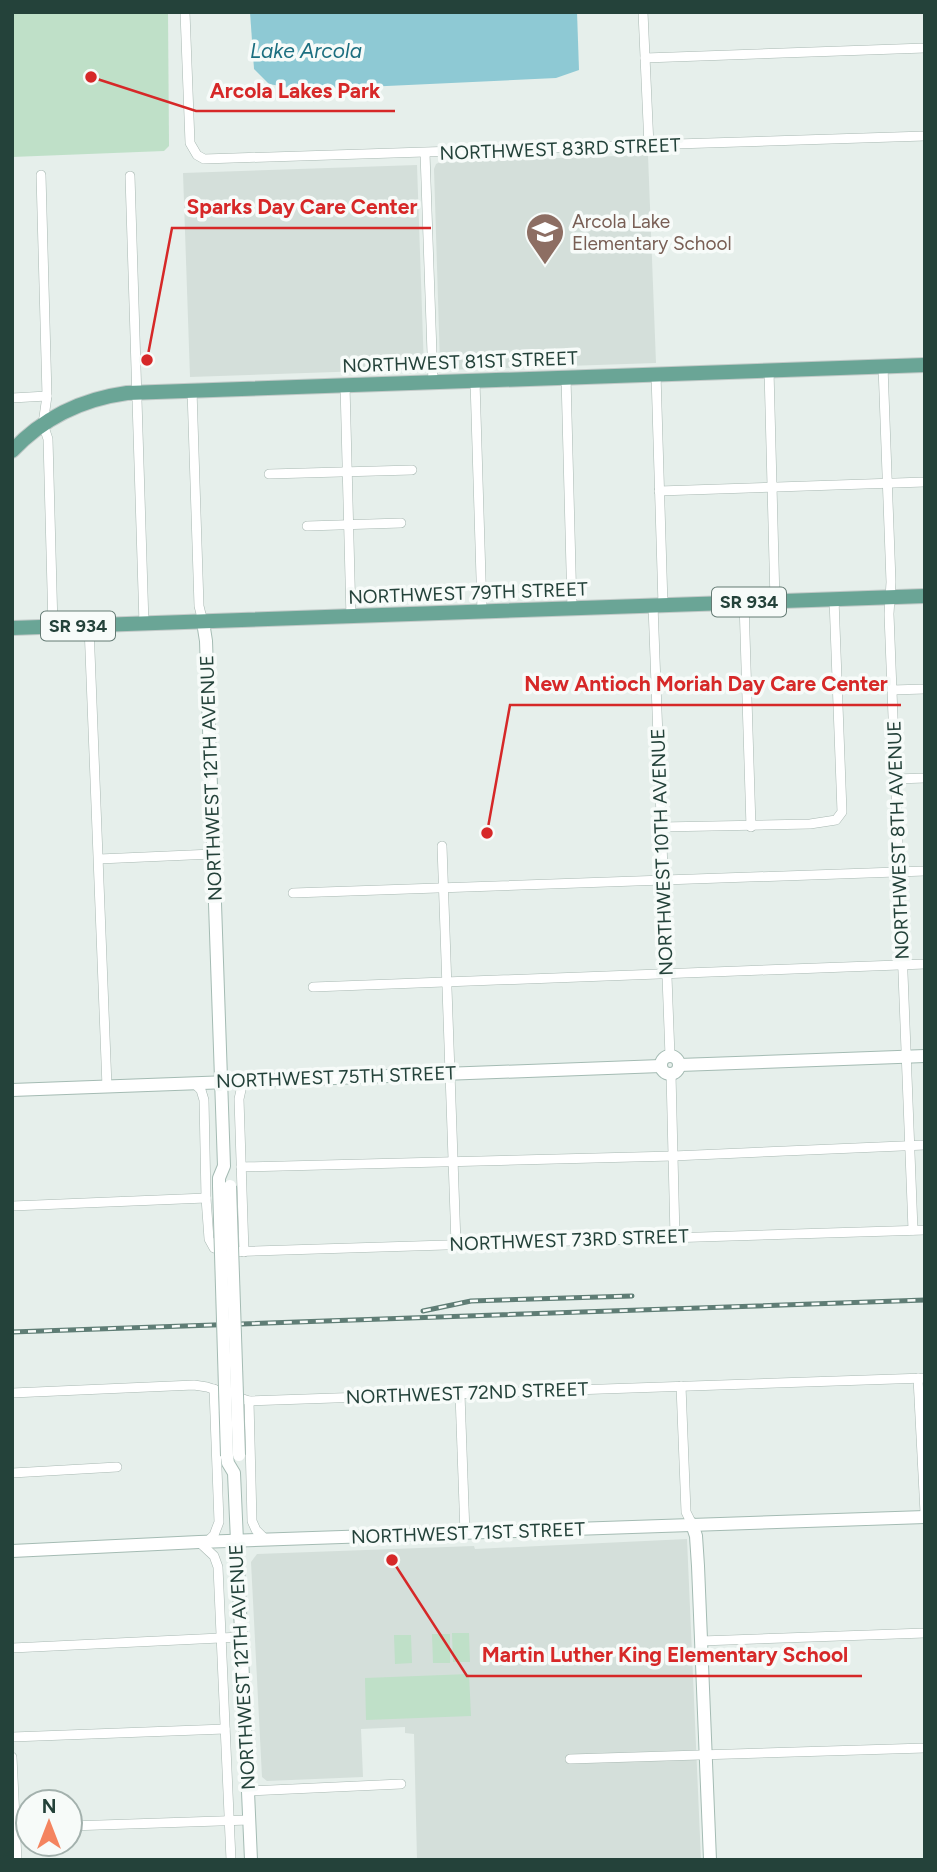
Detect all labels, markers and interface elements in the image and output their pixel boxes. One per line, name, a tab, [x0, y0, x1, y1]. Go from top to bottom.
water label: Lake Arcola	[250, 38, 362, 63]
callout: Arcola Lakes Park	[196, 69, 395, 111]
text: Arcola Lakes Park	[210, 78, 381, 103]
street label: NORTHWEST 83RD STREET	[439, 133, 681, 165]
callout: Sparks Day Care Center	[172, 186, 431, 228]
text: Sparks Day Care Center	[187, 194, 418, 219]
place label: Arcola Lake Elementary School	[572, 210, 732, 255]
school or university icon: Arcola Lake Elementary School	[524, 211, 566, 266]
street label: NORTHWEST 81ST STREET	[342, 346, 579, 378]
street label: NORTHWEST 79TH STREET	[348, 577, 589, 609]
road number: SR 934	[712, 588, 786, 616]
road number: SR 934	[41, 612, 115, 640]
street label: NORTHWEST 12TH AVENUE	[195, 655, 227, 901]
callout: New Antioch Moriah Day Care Center	[510, 663, 901, 705]
text: New Antioch Moriah Day Care Center	[524, 671, 888, 696]
street label: NORTHWEST 8TH AVENUE	[882, 720, 914, 960]
street label: NORTHWEST 10TH AVENUE	[646, 728, 678, 976]
street label: NORTHWEST 75TH STREET	[216, 1061, 457, 1093]
street label: NORTHWEST 73RD STREET	[449, 1224, 690, 1256]
street label: NORTHWEST 72ND STREET	[345, 1377, 589, 1409]
street label: NORTHWEST 71ST STREET	[351, 1517, 586, 1549]
street label: NORTHWEST 12TH AVENUE	[224, 1543, 260, 1791]
callout: Martin Luther King Elementary School	[467, 1634, 862, 1676]
text: Martin Luther King Elementary School	[482, 1642, 848, 1667]
north arrow	[14, 1788, 84, 1858]
text: N	[42, 1795, 56, 1818]

